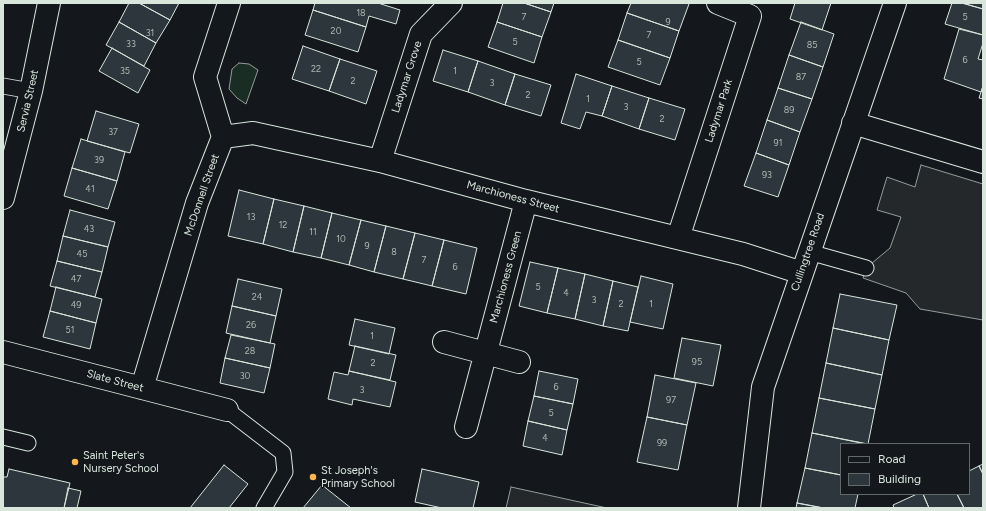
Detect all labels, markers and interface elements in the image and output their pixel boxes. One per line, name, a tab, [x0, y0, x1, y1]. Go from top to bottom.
house number: 18	[356, 8, 366, 18]
house number: 7	[522, 12, 526, 22]
house number: 5	[962, 12, 968, 22]
house number: 9	[665, 17, 671, 27]
house number: 20	[331, 26, 341, 36]
house number: 31	[146, 28, 154, 38]
house number: 7	[647, 30, 651, 40]
house number: 5	[512, 37, 518, 47]
house number: 33	[126, 39, 136, 49]
street label: Ladymar Grove	[389, 39, 425, 115]
house number: 85	[807, 40, 817, 50]
house number: 6	[962, 55, 968, 65]
house number: 5	[636, 57, 642, 67]
house number: 22	[311, 64, 321, 74]
house number: 35	[120, 66, 130, 76]
house number: 1	[453, 66, 457, 76]
street label: Servia Street	[14, 68, 42, 134]
house number: 87	[796, 72, 806, 82]
house number: 2	[350, 76, 356, 86]
house number: 3	[490, 78, 494, 88]
street label: Ladymar Park	[703, 78, 735, 144]
house number: 2	[525, 90, 531, 100]
house number: 1	[586, 94, 590, 104]
house number: 3	[624, 102, 628, 112]
house number: 89	[784, 105, 794, 115]
house number: 2	[659, 114, 665, 124]
house number: 37	[108, 127, 118, 137]
house number: 91	[774, 138, 782, 148]
street label: McDonnell Street	[182, 152, 222, 238]
house number: 39	[94, 155, 104, 165]
house number: 93	[762, 170, 772, 180]
street label: Marchioness Street	[465, 178, 561, 216]
house number: 41	[85, 184, 95, 194]
street label: Cullingtree Road	[788, 211, 828, 293]
house number: 13	[247, 212, 255, 222]
house number: 12	[279, 220, 287, 230]
house number: 43	[84, 224, 94, 234]
house number: 11	[309, 227, 317, 237]
street label: Marchioness Green	[487, 229, 525, 325]
house number: 10	[336, 234, 346, 244]
house number: 9	[364, 241, 370, 251]
house number: 8	[391, 247, 397, 257]
house number: 45	[77, 249, 87, 259]
house number: 7	[422, 255, 426, 265]
house number: 6	[452, 262, 458, 272]
house number: 47	[71, 274, 81, 284]
house number: 5	[535, 282, 541, 292]
house number: 4	[563, 288, 569, 298]
house number: 24	[252, 292, 262, 302]
house number: 3	[592, 295, 596, 305]
house number: 2	[618, 299, 624, 309]
house number: 1	[649, 299, 653, 309]
house number: 49	[71, 300, 81, 310]
house number: 26	[246, 320, 256, 330]
house number: 51	[66, 325, 74, 335]
house number: 1	[370, 331, 374, 341]
house number: 28	[245, 346, 255, 356]
house number: 95	[692, 357, 702, 367]
house number: 2	[370, 358, 376, 368]
street label: Slate Street	[85, 367, 145, 395]
house number: 30	[240, 371, 250, 381]
house number: 6	[553, 382, 559, 392]
house number: 3	[360, 385, 364, 395]
house number: 97	[666, 395, 676, 405]
house number: 5	[548, 408, 554, 418]
house number: 4	[542, 433, 548, 443]
house number: 99	[657, 438, 667, 448]
legend	[840, 443, 970, 495]
place label: Saint Peter's Nursery School	[83, 449, 159, 475]
text: Road	[878, 452, 906, 466]
marker: Saint Peter's Nursery School	[70, 457, 80, 467]
place label: St Joseph's Primary School	[321, 464, 395, 490]
marker: St Joseph's Primary School	[308, 472, 318, 482]
text: Building	[878, 472, 921, 486]

